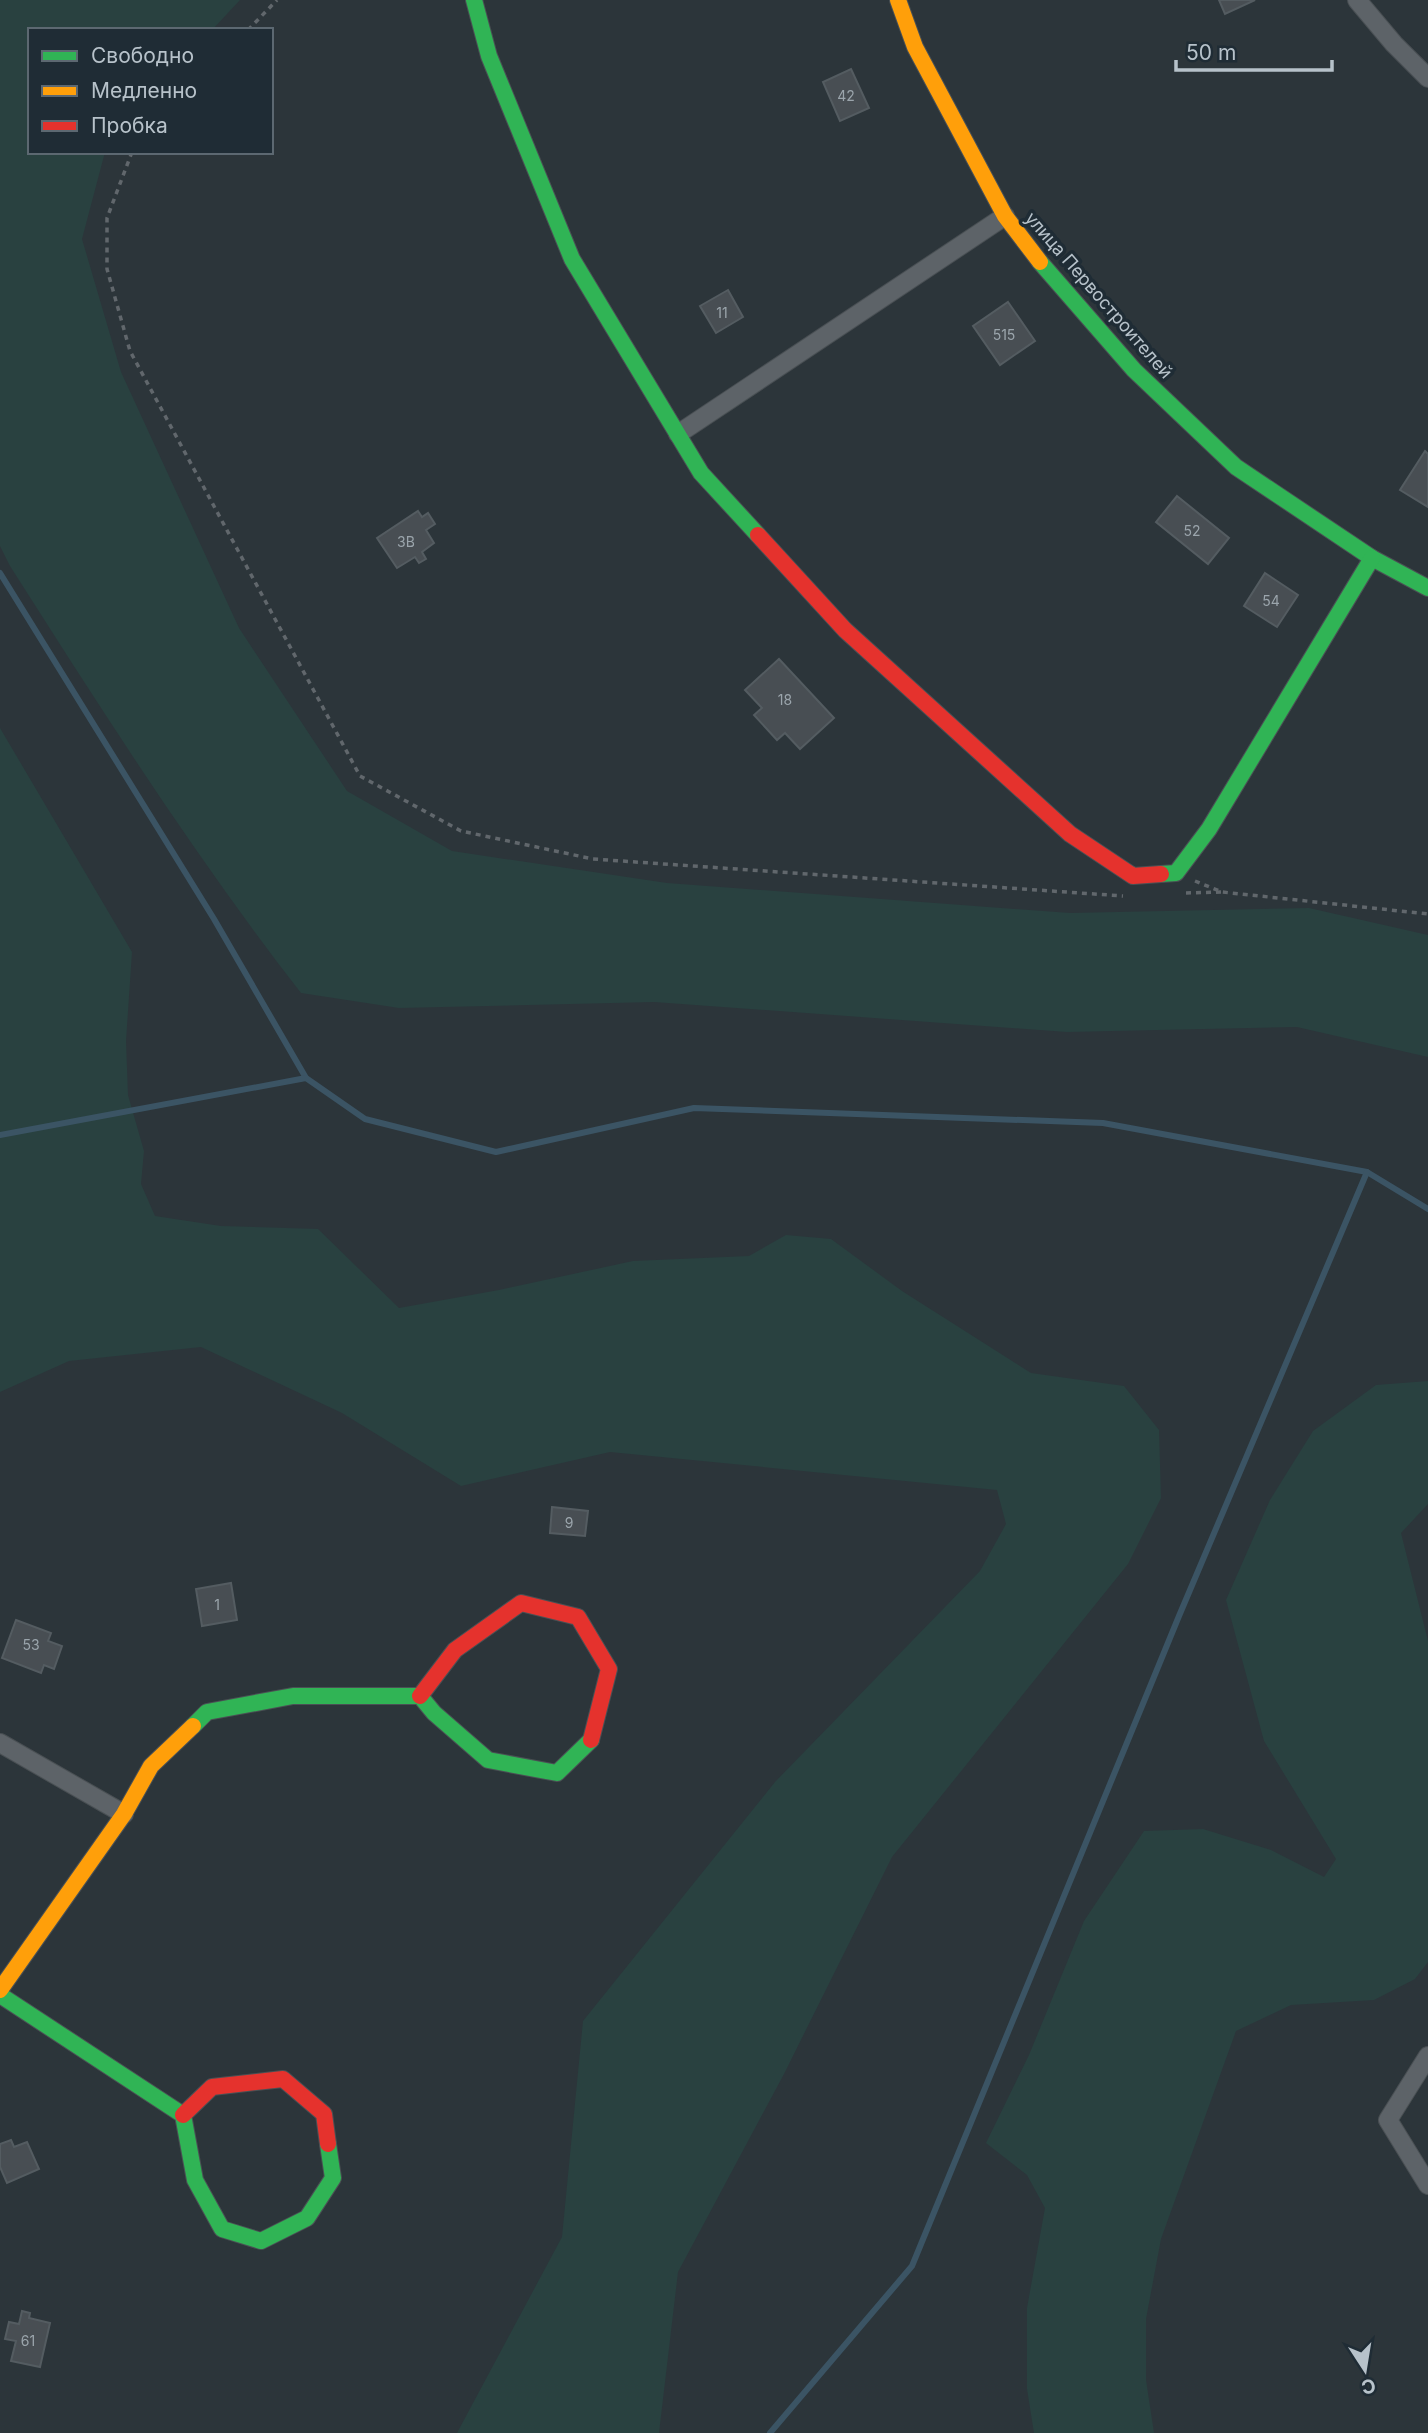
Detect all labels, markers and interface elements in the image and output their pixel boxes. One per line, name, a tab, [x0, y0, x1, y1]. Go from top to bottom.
legend	[28, 28, 273, 154]
scale bar	[1176, 28, 1332, 72]
text: 50 m	[1186, 40, 1236, 65]
text: Свободно	[91, 43, 194, 68]
text: Медленно	[91, 78, 197, 103]
house number: 42	[837, 87, 855, 104]
text: Пробка	[91, 113, 168, 138]
street label: улица Первостроителей	[1021, 208, 1177, 382]
house number: 11	[716, 304, 728, 321]
house number: 515	[993, 326, 1015, 343]
house number: 52	[1183, 522, 1201, 539]
house number: 3В	[397, 533, 415, 550]
house number: 54	[1262, 592, 1280, 609]
house number: 18	[778, 691, 792, 708]
house number: 9	[565, 1514, 573, 1531]
house number: 1	[214, 1596, 220, 1613]
house number: 53	[22, 1636, 40, 1653]
house number: 61	[21, 2332, 35, 2349]
north arrow	[1330, 2335, 1400, 2405]
text: С	[1359, 2373, 1378, 2399]

